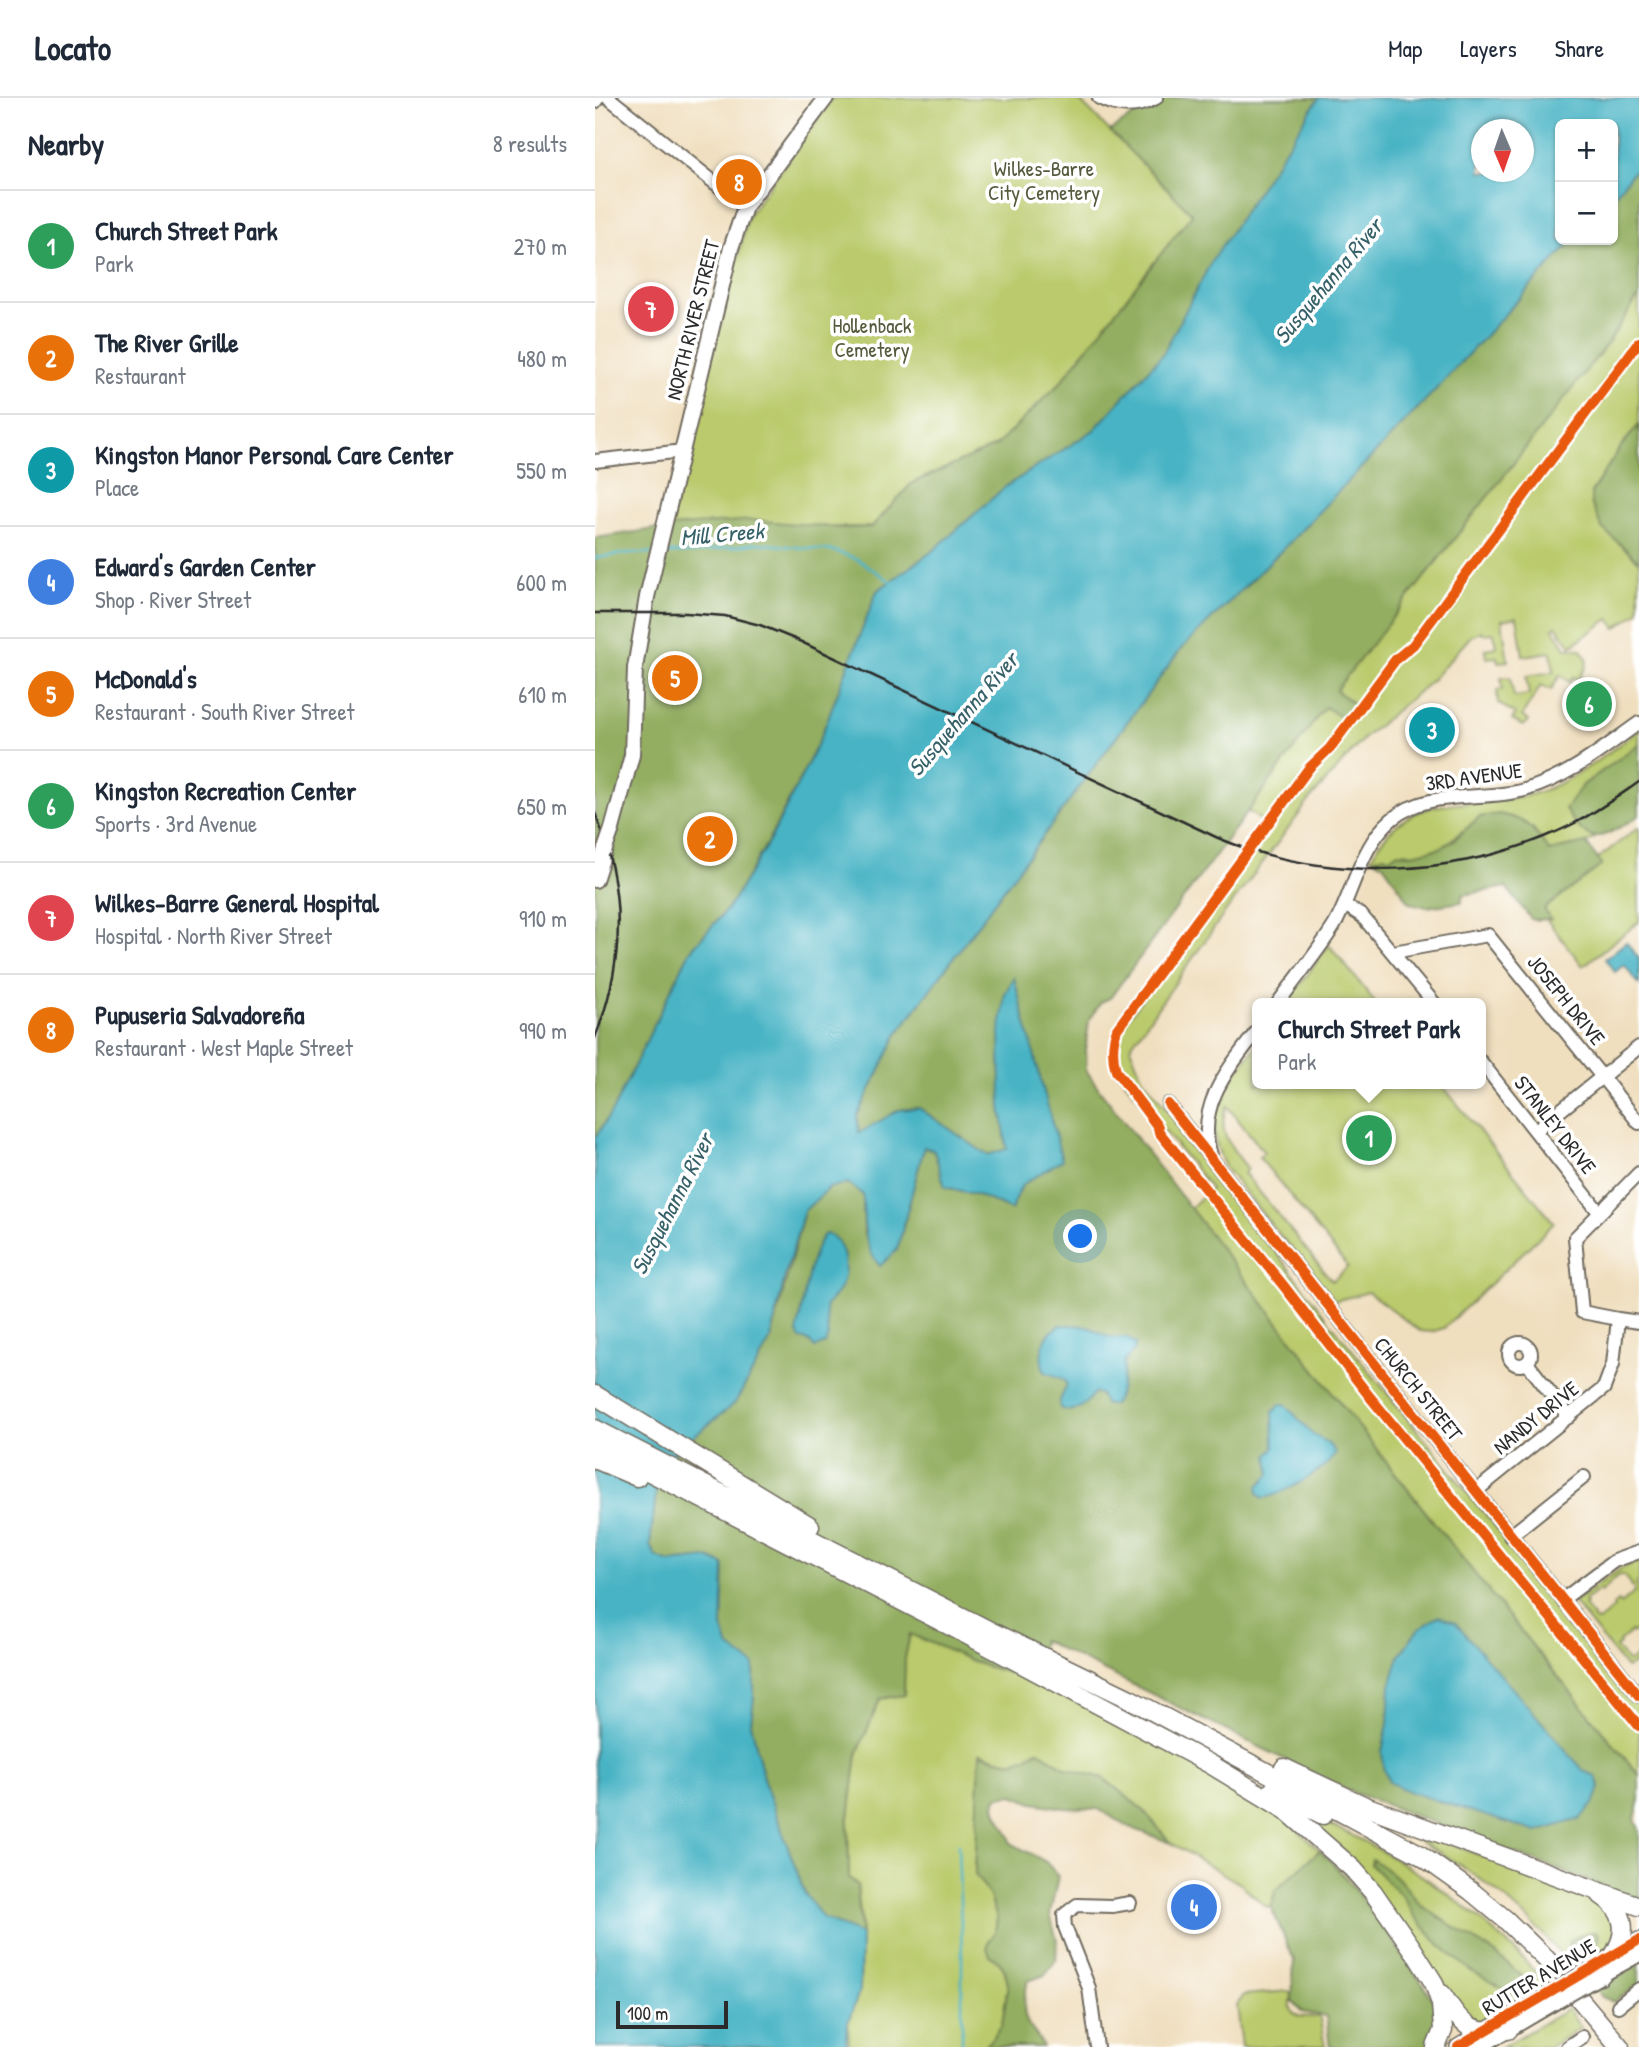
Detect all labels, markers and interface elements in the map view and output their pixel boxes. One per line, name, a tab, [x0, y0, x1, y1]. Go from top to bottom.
text: Locato	[35, 26, 111, 70]
text: Map	[1388, 32, 1422, 64]
text: Layers	[1460, 32, 1517, 64]
text: Share	[1555, 32, 1604, 64]
north arrow	[1471, 119, 1534, 182]
map controls	[1555, 119, 1618, 245]
button: +	[1555, 119, 1618, 182]
text: Nearby	[28, 124, 104, 164]
text: 8 results	[493, 128, 567, 159]
park label: Wilkes-Barre City Cemetery	[988, 154, 1100, 207]
pin: 8	[716, 156, 762, 208]
button: −	[1555, 182, 1618, 245]
water label: Susquehanna River	[1266, 209, 1392, 350]
text: Church Street Park	[95, 213, 278, 248]
text: 1	[47, 231, 55, 262]
text: 270 m	[514, 231, 567, 262]
street label: NORTH RIVER STREET	[659, 236, 727, 403]
text: Park	[95, 248, 133, 279]
pin: 7	[628, 283, 674, 335]
park label: Hollenback Cemetery	[833, 311, 912, 364]
text: The River Grille	[95, 325, 239, 360]
text: 2	[46, 343, 56, 374]
text: 480 m	[517, 343, 567, 374]
text: Restaurant	[95, 360, 186, 391]
text: Kingston Manor Personal Care Center	[95, 437, 453, 472]
text: 3	[46, 455, 56, 486]
text: 550 m	[516, 455, 567, 486]
text: Place	[95, 472, 139, 503]
water label: Mill Creek	[679, 514, 767, 553]
text: Edward's Garden Center	[95, 549, 316, 584]
text: 4	[47, 567, 55, 598]
text: 600 m	[516, 567, 567, 598]
text: Shop · River Street	[95, 584, 251, 615]
water label: Susquehanna River	[900, 643, 1028, 783]
pin: 5	[652, 652, 698, 704]
text: McDonald's	[95, 661, 197, 696]
pin: 6	[1566, 678, 1612, 730]
text: 5	[46, 679, 56, 710]
text: 610 m	[518, 679, 567, 710]
text: Restaurant · South River Street	[95, 696, 354, 727]
pin: 3	[1409, 704, 1455, 756]
street label: 3RD AVENUE	[1424, 755, 1524, 798]
text: Kingston Recreation Center	[95, 773, 356, 808]
text: 6	[46, 791, 56, 822]
text: 650 m	[517, 791, 567, 822]
text: Sports · 3rd Avenue	[95, 808, 257, 839]
pin: 2	[687, 813, 733, 865]
text: Wilkes-Barre General Hospital	[95, 885, 379, 920]
text: 7	[45, 903, 57, 934]
text: 910 m	[519, 903, 567, 934]
text: Hospital · North River Street	[95, 920, 332, 951]
street label: JOSEPH DRIVE	[1521, 948, 1612, 1051]
text: Pupuseria Salvadoreña	[95, 997, 304, 1032]
popup	[1252, 998, 1486, 1089]
text: Church Street Park	[1278, 1011, 1460, 1046]
text: 8	[46, 1015, 56, 1046]
text: 990 m	[519, 1015, 567, 1046]
text: Restaurant · West Maple Street	[95, 1032, 353, 1063]
text: Park	[1278, 1046, 1316, 1077]
street label: STANLEY DRIVE	[1508, 1069, 1603, 1180]
pin: 1	[1346, 1112, 1392, 1164]
water label: Susquehanna River	[623, 1125, 723, 1280]
your location	[1063, 1219, 1097, 1253]
street label: CHURCH STREET	[1367, 1331, 1470, 1448]
street label: NANDY DRIVE	[1487, 1374, 1585, 1461]
pin: 4	[1171, 1881, 1217, 1933]
street label: RUTTER AVENUE	[1477, 1931, 1601, 2022]
scale bar	[616, 1998, 728, 2030]
text: 100 m	[627, 2000, 668, 2026]

